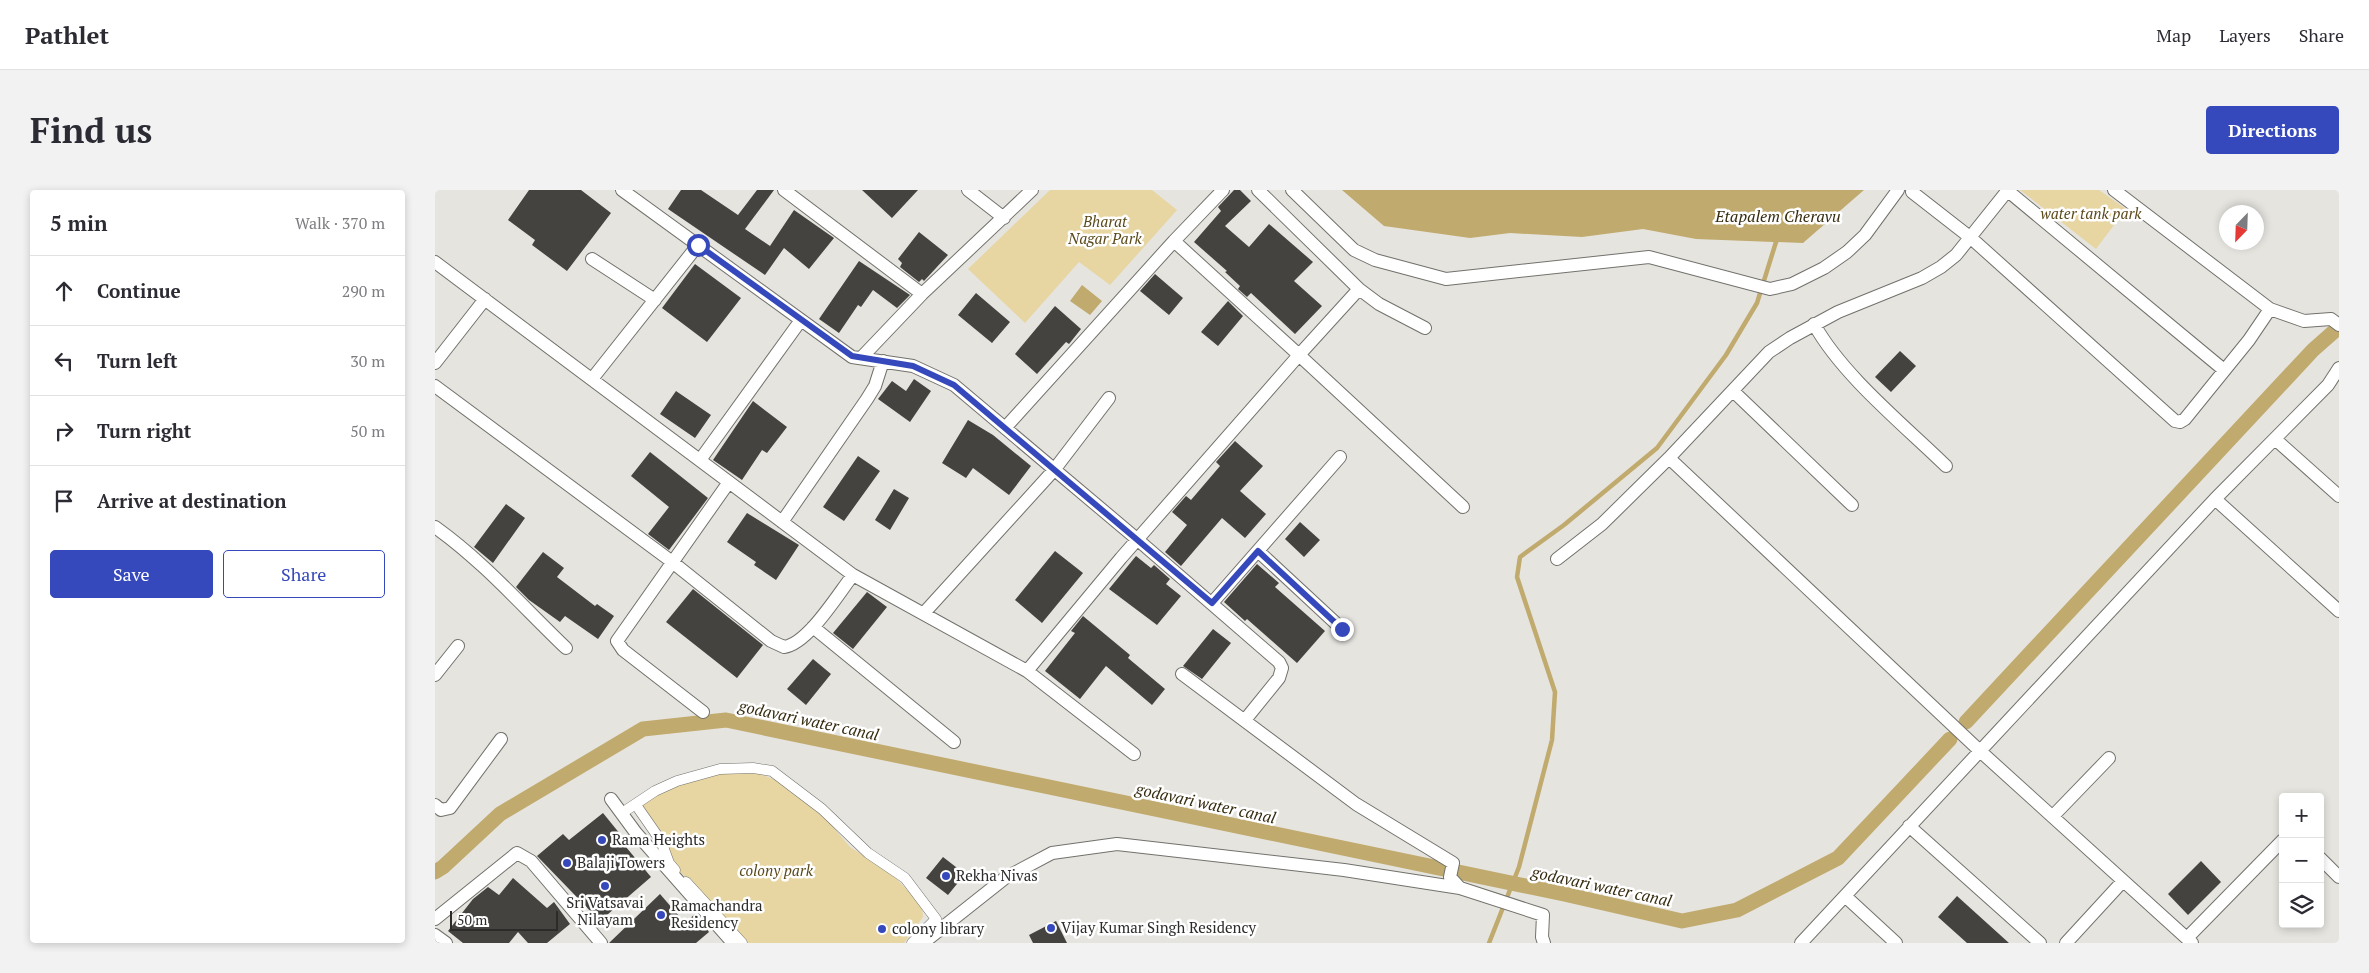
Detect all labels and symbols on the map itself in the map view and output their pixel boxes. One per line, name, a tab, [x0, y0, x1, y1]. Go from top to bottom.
park label: water tank park	[2041, 203, 2142, 223]
water label: Etapalem Cheravu	[1714, 205, 1841, 227]
north arrow	[2219, 205, 2264, 250]
park label: Bharat Nagar Park	[1067, 211, 1142, 248]
route start	[687, 234, 710, 257]
route end	[1331, 618, 1354, 641]
water label: godavari water canal	[736, 694, 882, 746]
water label: godavari water canal	[1133, 777, 1279, 829]
place label: Rama Heights	[612, 829, 705, 849]
marker: Rama Heights	[596, 834, 608, 846]
place label: Balaji Towers	[577, 852, 665, 872]
marker: Balaji Towers	[561, 857, 573, 869]
park label: colony park	[739, 860, 814, 880]
water label: godavari water canal	[1529, 860, 1675, 912]
place label: Rekha Nivas	[956, 865, 1038, 885]
marker: Rekha Nivas	[940, 870, 952, 882]
marker: Sri Vatsavai Nilayam	[599, 880, 611, 892]
place label: Sri Vatsavai Nilayam	[566, 892, 644, 929]
place label: Ramachandra Residency	[671, 895, 763, 932]
scale bar	[450, 908, 557, 931]
marker: Ramachandra Residency	[655, 909, 667, 921]
place label: Vijay Kumar Singh Residency	[1061, 917, 1257, 937]
place label: colony library	[892, 918, 985, 938]
marker: Vijay Kumar Singh Residency	[1045, 922, 1057, 934]
marker: colony library	[876, 923, 888, 935]

